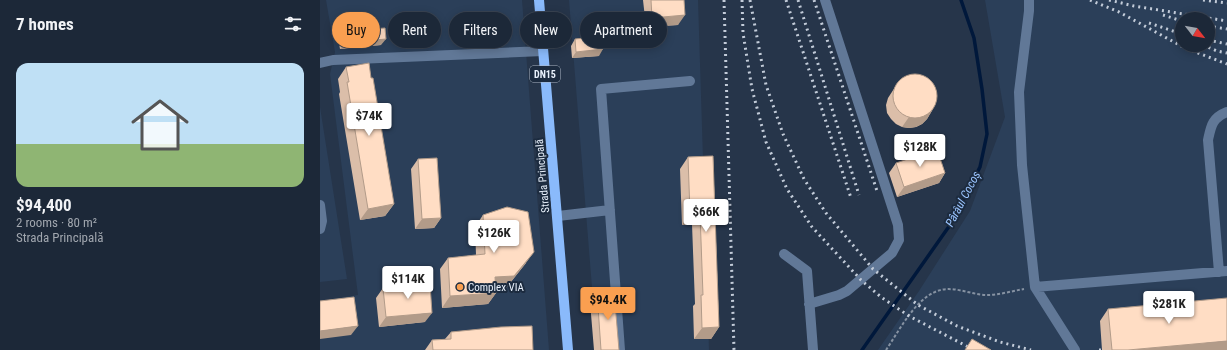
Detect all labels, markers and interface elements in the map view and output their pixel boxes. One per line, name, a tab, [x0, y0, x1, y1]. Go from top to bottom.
chip: Buy	[332, 12, 380, 48]
chip: Rent	[388, 12, 441, 48]
chip: Filters	[449, 12, 512, 48]
chip: New	[520, 12, 572, 48]
chip: Apartment	[580, 12, 667, 48]
north arrow	[1175, 12, 1215, 52]
map controls	[1175, 12, 1215, 52]
icon: filters	[282, 13, 304, 35]
text: 7 homes	[16, 14, 74, 34]
road number: DN15	[530, 66, 560, 82]
icon: home	[124, 89, 196, 161]
pin: $74K	[345, 103, 393, 137]
text: $74K	[356, 108, 382, 123]
pin: $128K	[892, 134, 948, 168]
street label: Strada Principală	[533, 139, 552, 213]
text: $128K	[903, 139, 937, 154]
water label: Pârâul Cocoș	[943, 169, 984, 230]
text: $94,400	[16, 195, 72, 215]
pin: $66K	[682, 199, 730, 233]
text: $66K	[693, 204, 719, 219]
text: 2 rooms · 80 m²	[16, 215, 97, 230]
pin: $126K	[466, 220, 522, 254]
text: $126K	[477, 225, 511, 240]
text: Strada Principală	[16, 230, 103, 245]
pin: $114K	[380, 266, 436, 300]
text: $114K	[391, 271, 425, 286]
place label: Complex VIA	[468, 281, 525, 294]
marker: Complex VIA	[455, 282, 465, 292]
pin: $94.4K	[575, 287, 641, 321]
pin: $281K	[1141, 291, 1197, 325]
text: $94.4K	[589, 292, 627, 307]
text: $281K	[1152, 296, 1186, 311]

